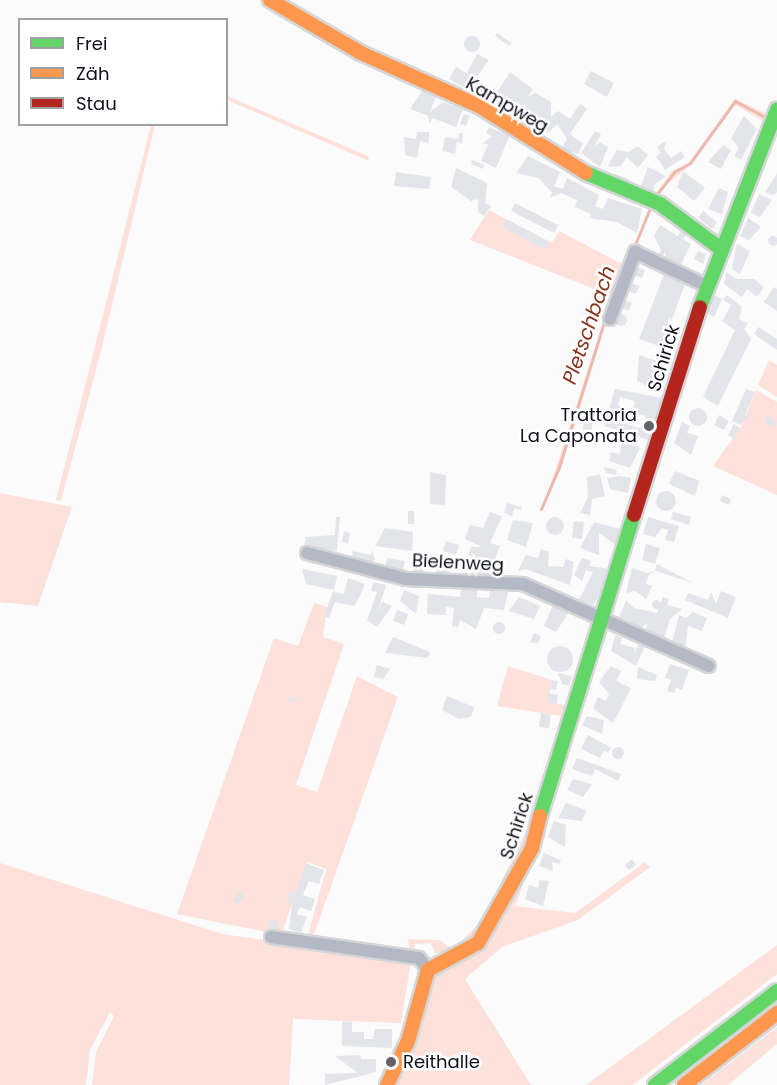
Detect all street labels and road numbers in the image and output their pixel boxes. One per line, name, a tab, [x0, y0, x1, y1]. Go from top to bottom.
street label: Kampweg	[462, 73, 552, 137]
street label: Schirick	[644, 322, 684, 394]
street label: Bielenweg	[412, 550, 504, 576]
street label: Schirick	[496, 790, 538, 862]

